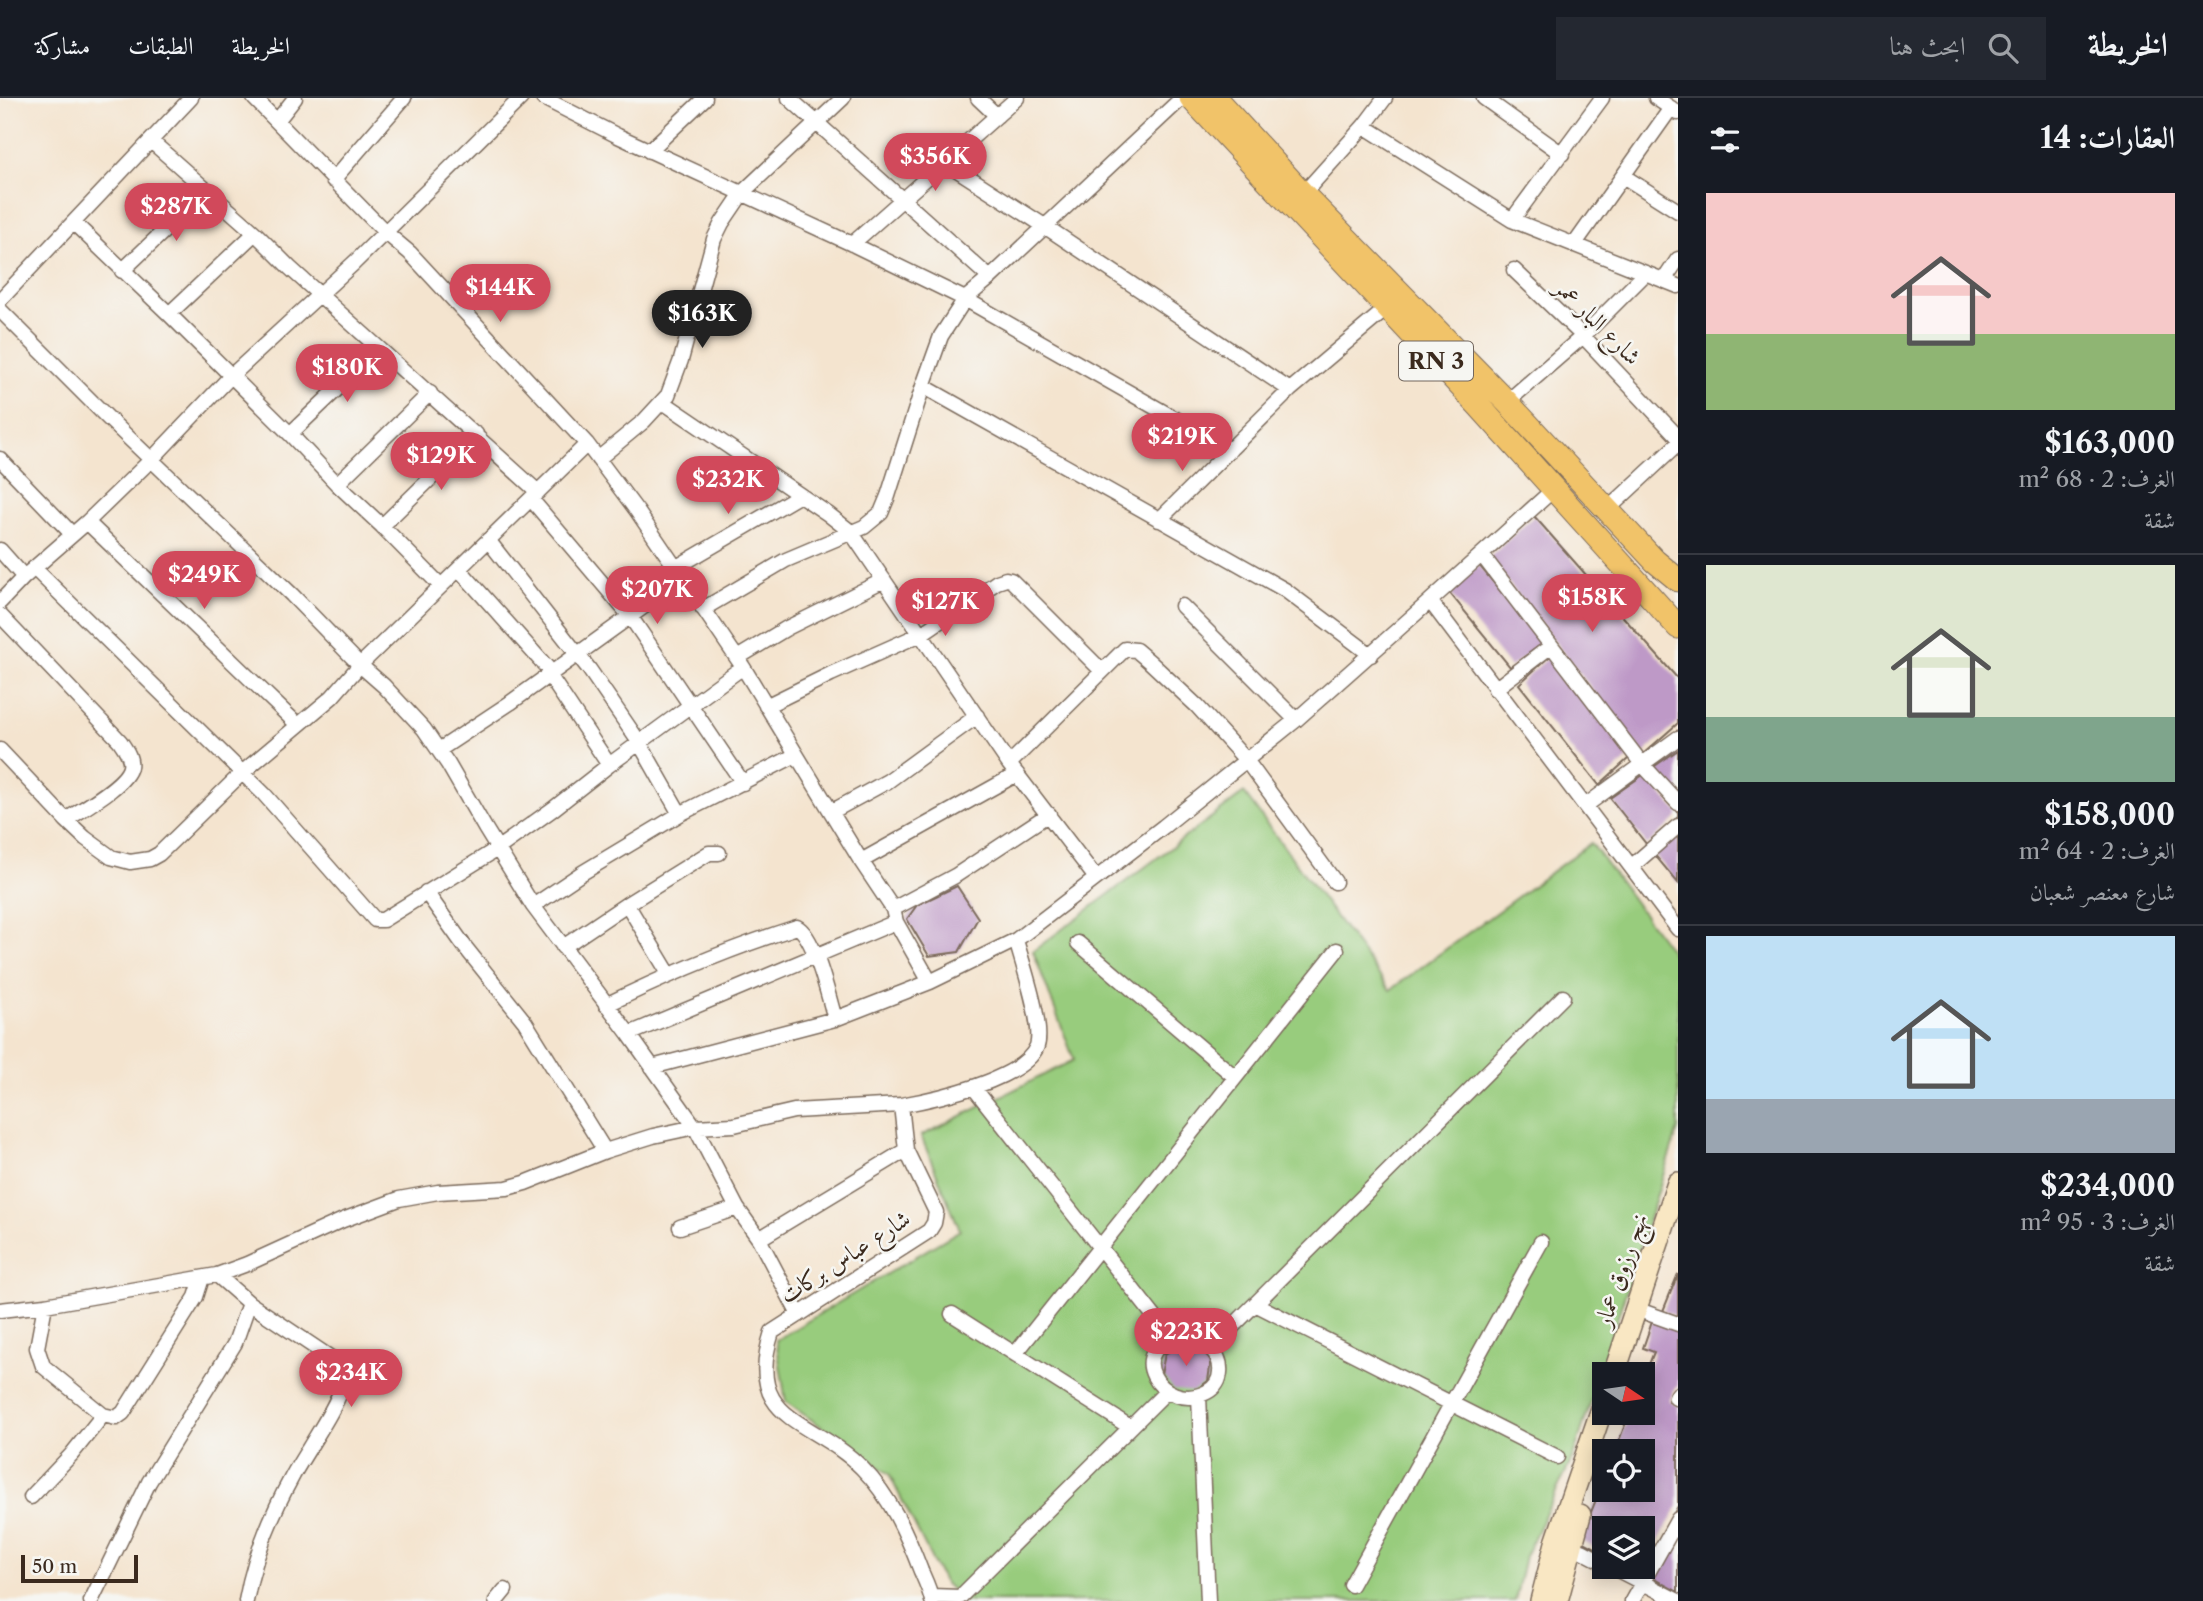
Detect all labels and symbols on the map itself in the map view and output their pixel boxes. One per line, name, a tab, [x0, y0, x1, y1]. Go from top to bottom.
pin: $356K	[886, 134, 984, 193]
pin: $287K	[127, 184, 225, 243]
pin: $144K	[451, 264, 549, 324]
street label: شارع البار عمر	[1543, 270, 1647, 375]
pin: $163K	[653, 290, 751, 350]
road number: RN 3	[1399, 342, 1473, 380]
pin: $180K	[298, 344, 396, 404]
pin: $219K	[1133, 414, 1231, 473]
pin: $129K	[392, 432, 490, 492]
pin: $232K	[679, 456, 777, 516]
pin: $249K	[155, 552, 253, 611]
pin: $207K	[608, 566, 706, 626]
pin: $158K	[1543, 574, 1641, 634]
pin: $127K	[896, 578, 994, 638]
street label: شارع عباس بركات	[774, 1204, 919, 1315]
street label: نهج رزوق عمار	[1587, 1209, 1660, 1335]
pin: $223K	[1137, 1308, 1235, 1368]
pin: $234K	[302, 1350, 400, 1409]
north arrow	[1592, 1362, 1656, 1424]
scale bar	[21, 1552, 138, 1584]

